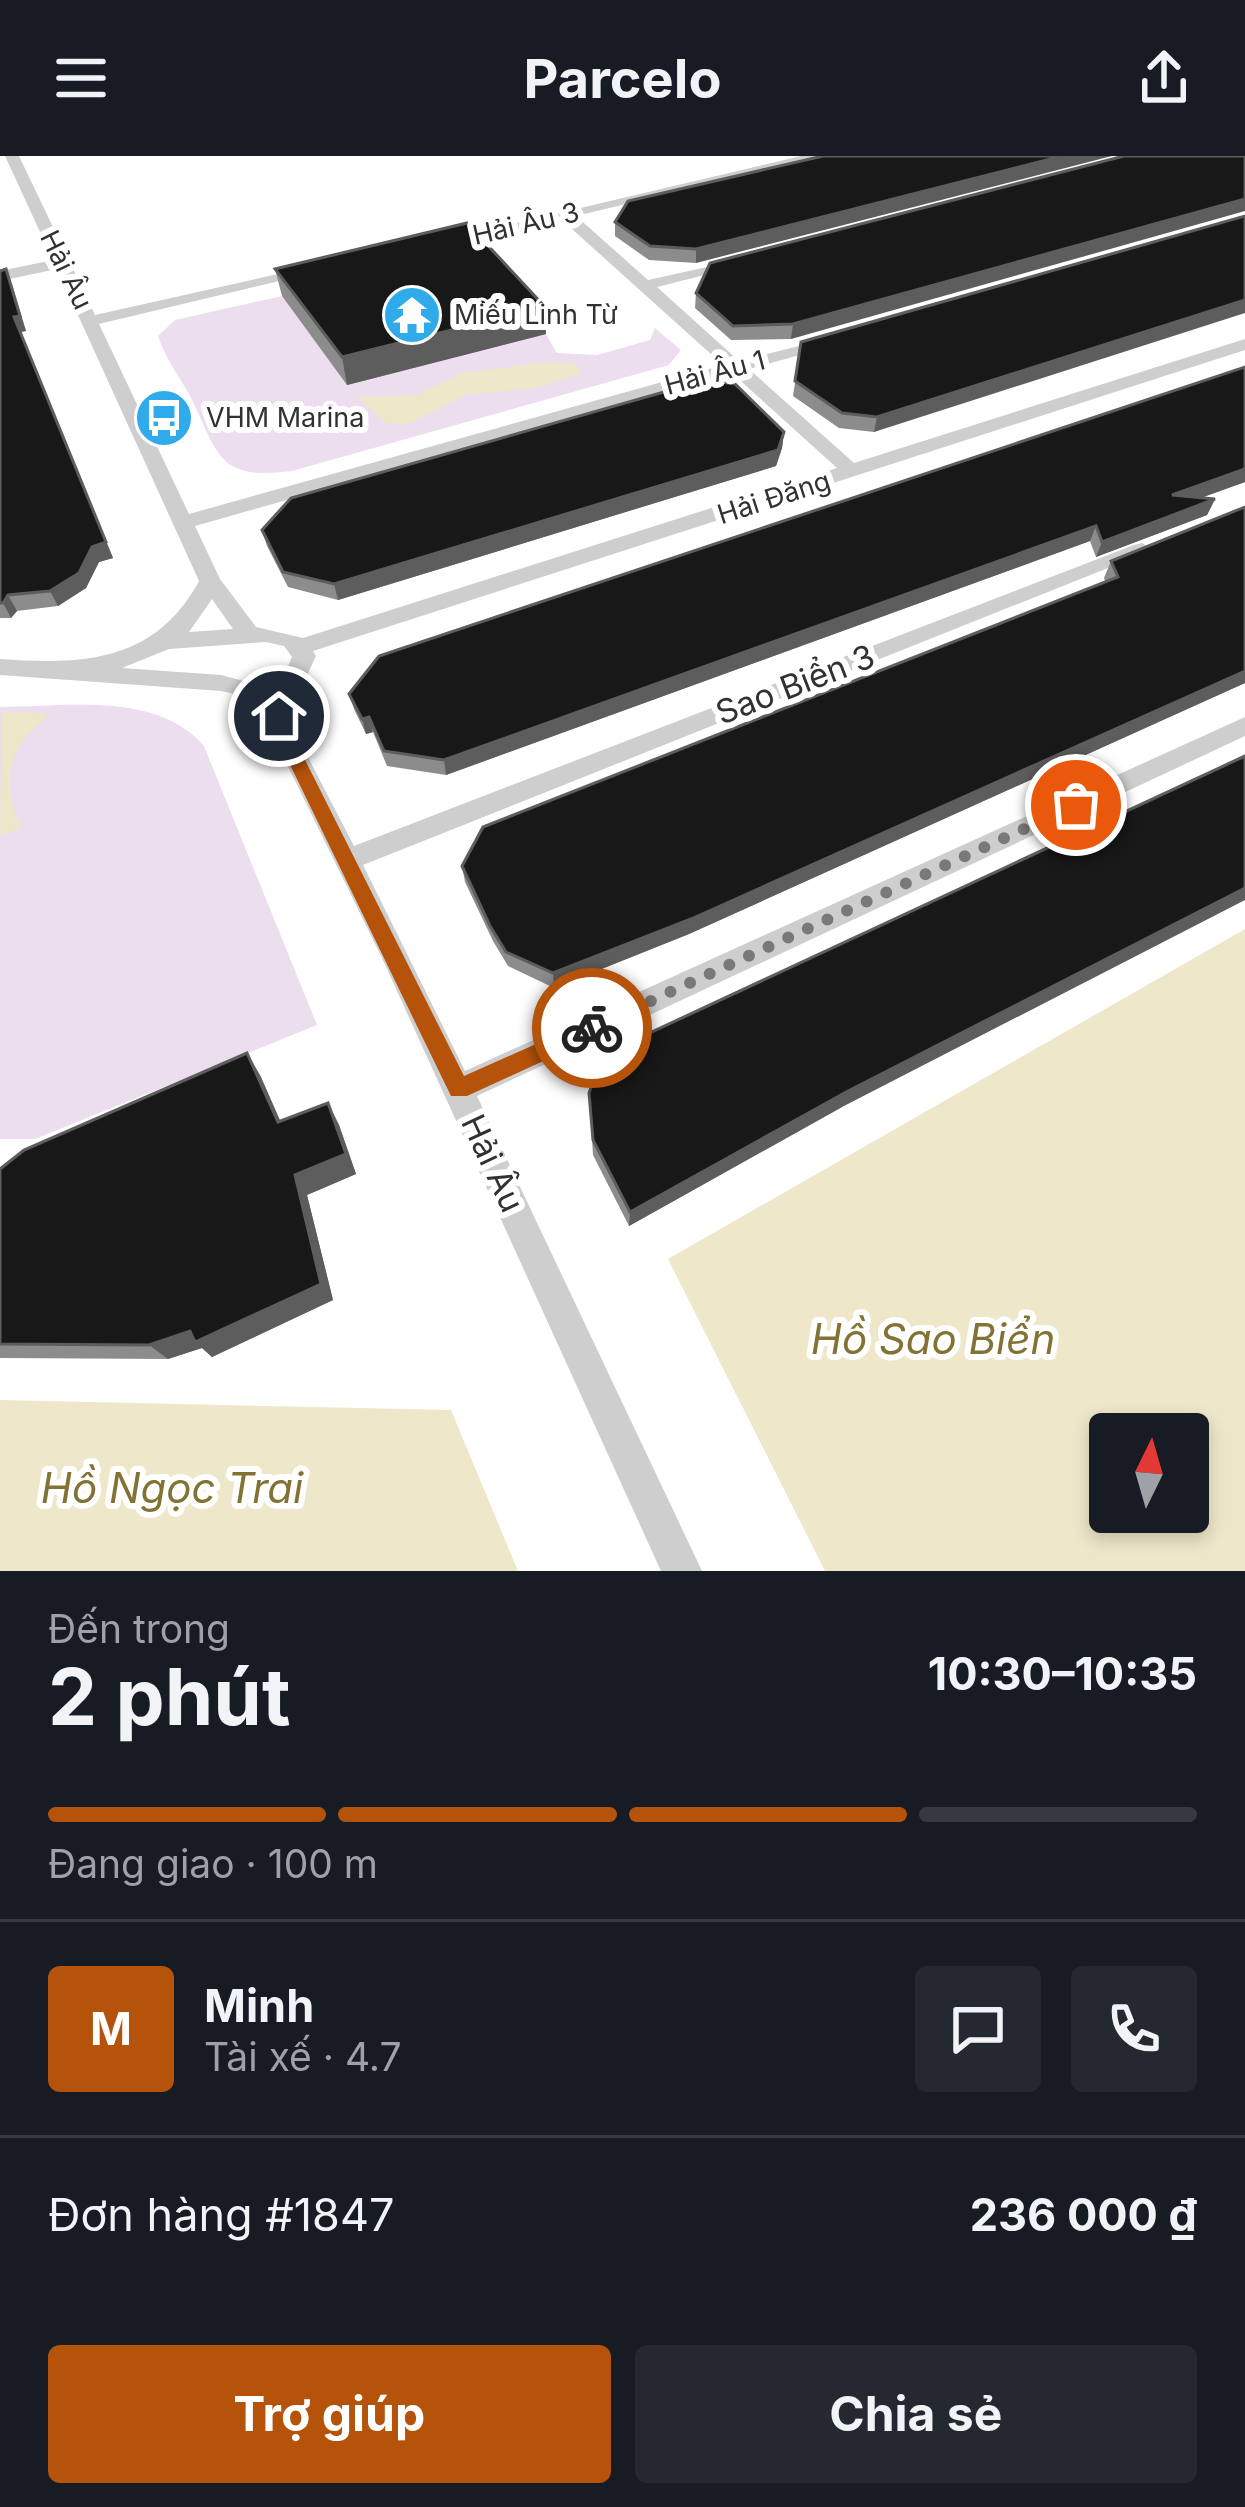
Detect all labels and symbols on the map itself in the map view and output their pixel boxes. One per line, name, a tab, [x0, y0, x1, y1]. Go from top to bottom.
street label: Hải Âu 3	[469, 195, 582, 252]
street label: Hải Âu	[33, 225, 100, 315]
temple icon: Miếu Linh Từ	[381, 284, 443, 346]
place label: Miếu Linh Từ	[454, 298, 618, 331]
street label: Hải Âu 1	[661, 343, 769, 402]
bus stop icon: VHM Marina	[133, 387, 195, 449]
place label: VHM Marina	[206, 401, 364, 434]
street label: Hải Đăng	[713, 464, 834, 531]
street label: Sao Biển 3	[710, 635, 880, 733]
pin	[228, 665, 330, 767]
pin	[1025, 754, 1127, 856]
courier	[532, 968, 652, 1088]
street label: Hải Âu	[453, 1108, 533, 1218]
water label: Hồ Sao Biển	[811, 1313, 1055, 1364]
north arrow	[1089, 1413, 1209, 1533]
water label: Hồ Ngọc Trai	[41, 1462, 304, 1513]

